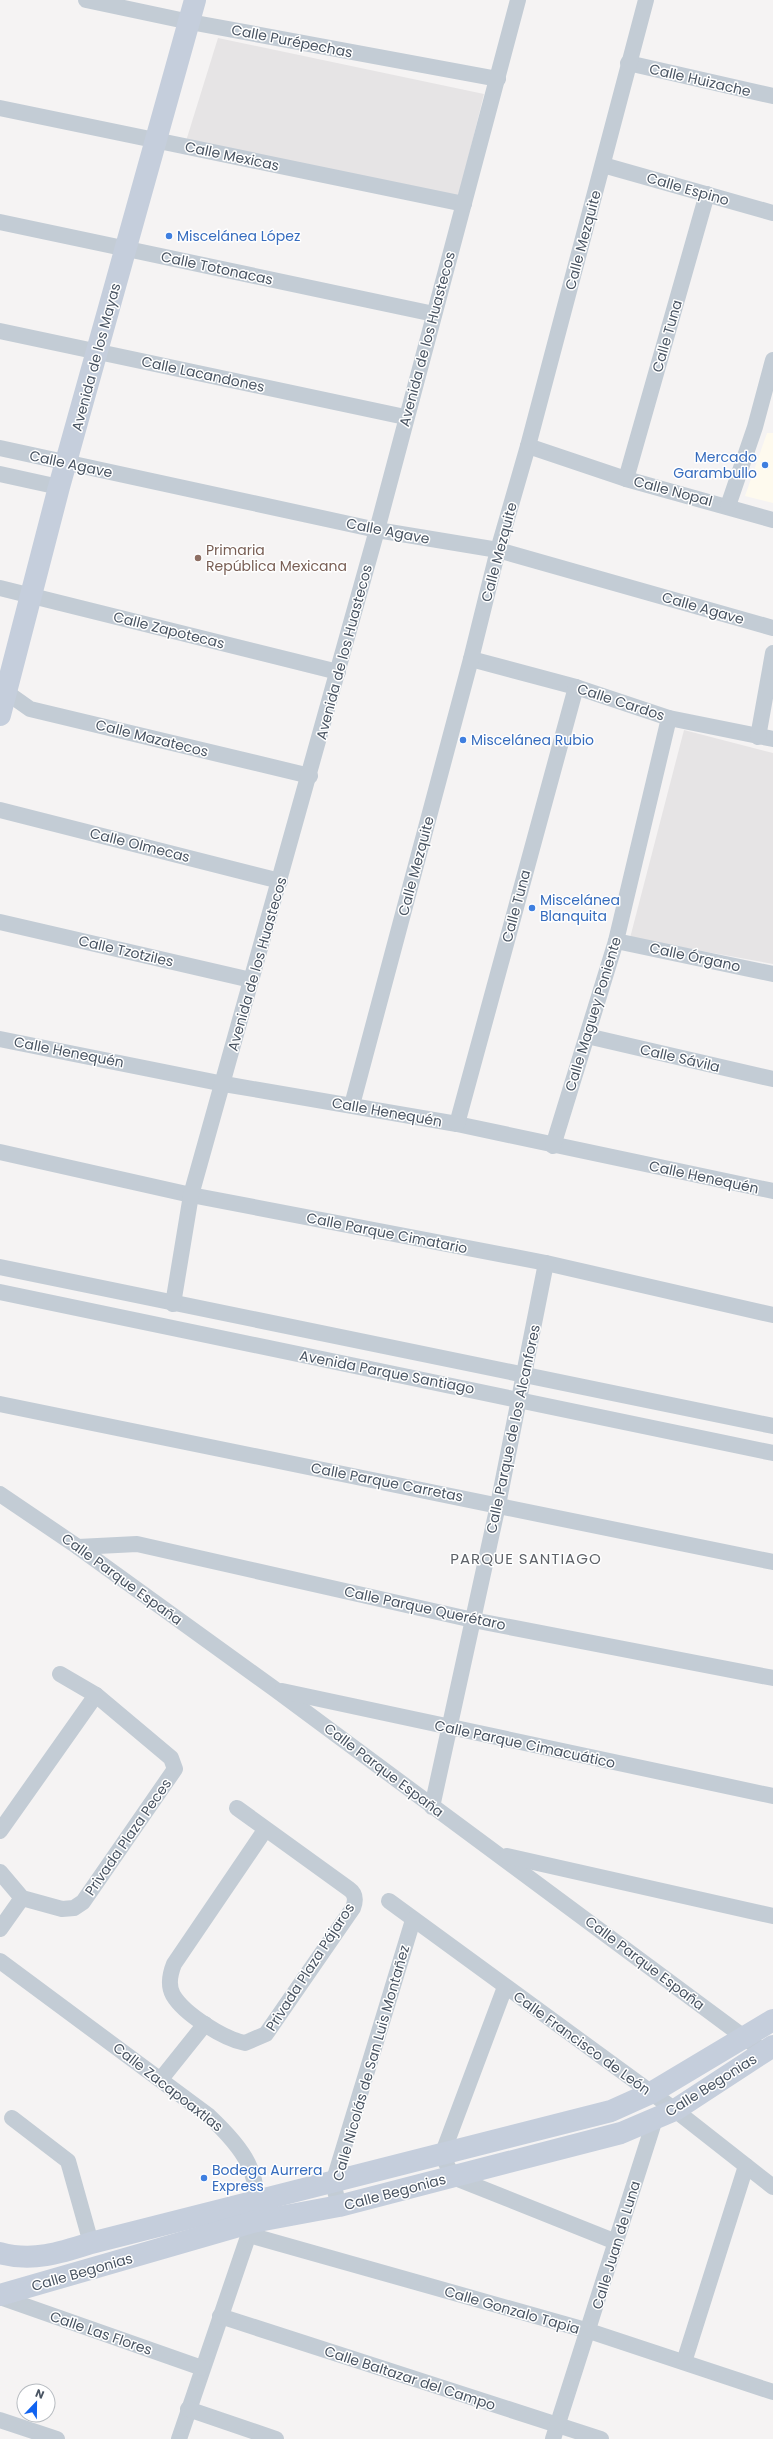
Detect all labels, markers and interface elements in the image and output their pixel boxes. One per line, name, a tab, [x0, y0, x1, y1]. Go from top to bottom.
street label: Calle Purépechas	[230, 19, 354, 63]
street label: Calle Huizache	[647, 59, 753, 101]
street label: Calle Mexicas	[183, 136, 281, 176]
street label: Calle Espino	[644, 168, 732, 210]
street label: Calle Mezquite	[560, 188, 606, 292]
place label: Miscelánea López	[177, 226, 300, 246]
marker: Miscelánea López	[164, 231, 174, 241]
street label: Calle Totonacas	[159, 246, 275, 290]
street label: Avenida de los Huastecos	[394, 249, 460, 429]
street label: Avenida de los Mayas	[67, 281, 125, 433]
street label: Calle Tuna	[647, 297, 687, 375]
street label: Calle Lacandones	[140, 351, 266, 397]
street label: Calle Agave	[28, 445, 115, 483]
place label: Mercado Garambullo	[673, 447, 757, 483]
marker: Mercado Garambullo	[760, 460, 770, 470]
street label: Calle Nopal	[631, 471, 715, 511]
street label: Calle Mezquite	[476, 500, 522, 604]
street label: Calle Agave	[345, 513, 432, 549]
place label: Primaria República Mexicana	[206, 540, 347, 576]
marker: Primaria República Mexicana	[193, 553, 203, 563]
street label: Avenida de los Huastecos	[311, 562, 377, 742]
street label: Calle Agave	[660, 587, 747, 629]
street label: Calle Zapotecas	[111, 606, 227, 654]
street label: Calle Cardos	[575, 678, 667, 726]
street label: Calle Mazatecos	[94, 714, 210, 762]
place label: Miscelánea Rubio	[471, 730, 594, 750]
marker: Miscelánea Rubio	[458, 735, 468, 745]
street label: Calle Mezquite	[393, 814, 439, 918]
street label: Calle Olmecas	[88, 823, 192, 867]
street label: Calle Tuna	[497, 867, 535, 945]
street label: Avenida de los Huastecos	[223, 875, 291, 1053]
place label: Miscelánea Blanquita	[540, 890, 620, 926]
marker: Miscelánea Blanquita	[527, 903, 537, 913]
street label: Calle Tzotziles	[77, 930, 175, 972]
street label: Calle Maguey Poniente	[560, 934, 626, 1094]
street label: Calle Órgano	[648, 938, 742, 976]
street label: Calle Henequén	[12, 1032, 126, 1072]
street label: Calle Sávila	[638, 1039, 722, 1077]
street label: Calle Henequén	[330, 1092, 444, 1132]
street label: Calle Henequén	[647, 1156, 761, 1198]
street label: Calle Parque Cimatario	[305, 1208, 469, 1258]
street label: Calle Parque de los Alcanfores	[481, 1323, 545, 1535]
street label: Avenida Parque Santiago	[298, 1345, 476, 1399]
street label: Calle Parque Carretas	[309, 1457, 465, 1507]
street label: Calle Parque España	[57, 1528, 187, 1630]
district label: PARQUE SANTIAGO	[450, 1548, 602, 1569]
street label: Calle Parque Querétaro	[342, 1581, 508, 1635]
street label: Calle Parque Cimacuático	[433, 1715, 617, 1773]
street label: Calle Parque España	[320, 1718, 448, 1822]
street label: Privada Plaza Peces	[80, 1774, 176, 1900]
street label: Privada Plaza Pájaros	[261, 1899, 359, 2035]
street label: Calle Parque España	[581, 1911, 709, 2015]
street label: Calle Nicolás de San Luis Montañez	[328, 1943, 414, 2183]
street label: Calle Francisco de León	[509, 1986, 655, 2100]
street label: Calle Zacapoaxtlas	[109, 2038, 227, 2136]
street label: Calle Begonias	[661, 2049, 761, 2121]
place label: Bodega Aurrera Express	[212, 2160, 323, 2196]
street label: Calle Begonias	[342, 2169, 448, 2215]
marker: Bodega Aurrera Express	[199, 2173, 209, 2183]
street label: Calle Juan de Luna	[587, 2178, 645, 2312]
street label: Calle Begonias	[29, 2248, 135, 2296]
street label: Calle Gonzalo Tapia	[442, 2281, 582, 2339]
street label: Calle Las Flores	[47, 2306, 155, 2360]
street label: Calle Baltazar del Campo	[322, 2341, 498, 2415]
north arrow	[16, 2383, 56, 2423]
text: N	[33, 2385, 47, 2403]

